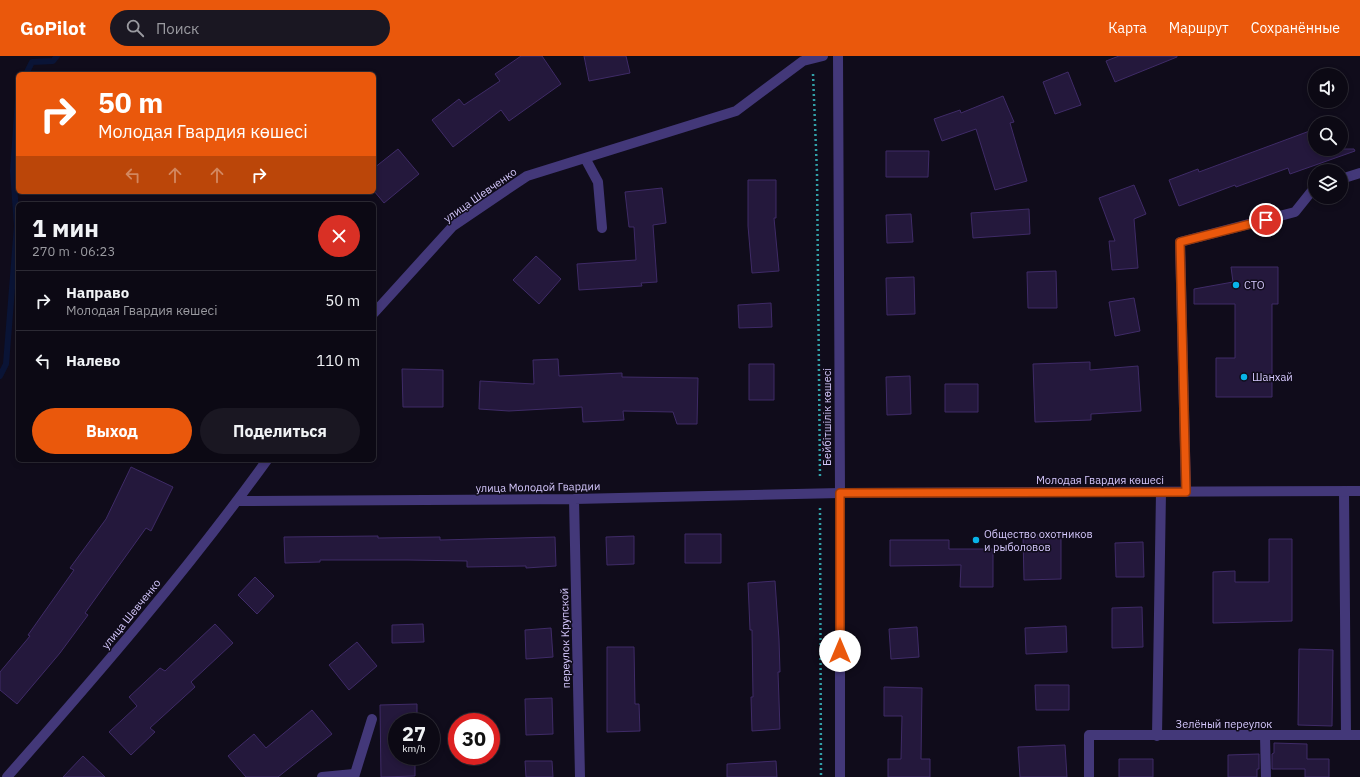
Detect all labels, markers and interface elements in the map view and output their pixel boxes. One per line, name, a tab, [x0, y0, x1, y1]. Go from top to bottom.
search box	[110, 10, 390, 46]
text: GoPilot	[20, 16, 86, 40]
icon: search	[124, 17, 146, 39]
text: Поиск	[156, 19, 199, 38]
text: Карта	[1108, 19, 1147, 37]
text: Маршрут	[1169, 19, 1229, 37]
text: Сохранённые	[1251, 19, 1340, 37]
map controls	[1308, 68, 1348, 204]
button: sound	[1308, 68, 1348, 108]
text: 50 m	[98, 84, 163, 121]
icon: right	[32, 88, 84, 140]
button: search	[1308, 116, 1348, 156]
text: Молодая Гвардия көшесі	[98, 120, 308, 143]
icon: left	[122, 164, 144, 186]
icon: ahead	[164, 164, 186, 186]
icon: ahead	[206, 164, 228, 186]
icon: right	[248, 164, 270, 186]
button: layers	[1308, 164, 1348, 204]
street label: улица Шевченко	[441, 165, 519, 225]
pin	[1249, 203, 1283, 237]
icon: arrive	[1255, 209, 1277, 231]
text: 1 мин	[32, 212, 99, 244]
button: close	[318, 215, 360, 257]
text: 270 m · 06:23	[32, 243, 115, 260]
place label: СТО	[1244, 278, 1265, 292]
marker: СТО	[1231, 280, 1241, 290]
text: Направо	[66, 283, 129, 302]
icon: right	[32, 290, 54, 312]
text: 50 m	[325, 291, 360, 310]
text: Молодая Гвардия көшесі	[66, 302, 217, 319]
icon: left	[32, 350, 54, 372]
text: Налево	[66, 351, 120, 370]
text: 110 m	[316, 351, 360, 370]
street label: Бейбітшілік көшесі	[820, 368, 834, 466]
place label: Шанхай	[1252, 370, 1293, 384]
marker: Шанхай	[1239, 372, 1249, 382]
button: Выход	[32, 408, 192, 454]
button: Поделиться	[200, 408, 360, 454]
street label: Молодая Гвардия көшесі	[1036, 473, 1164, 487]
street label: улица Молодой Гвардии	[475, 479, 601, 495]
place label: Общество охотников и рыболовов	[984, 527, 1093, 554]
marker: Общество охотников и рыболовов	[971, 535, 981, 545]
street label: улица Шевченко	[98, 576, 164, 652]
street label: переулок Крупской	[557, 588, 573, 688]
position arrow	[819, 630, 861, 672]
speed limit sign: 30	[448, 713, 500, 765]
street label: Зелёный переулок	[1176, 717, 1272, 731]
text: 27	[402, 720, 426, 747]
text: km/h	[402, 742, 426, 755]

